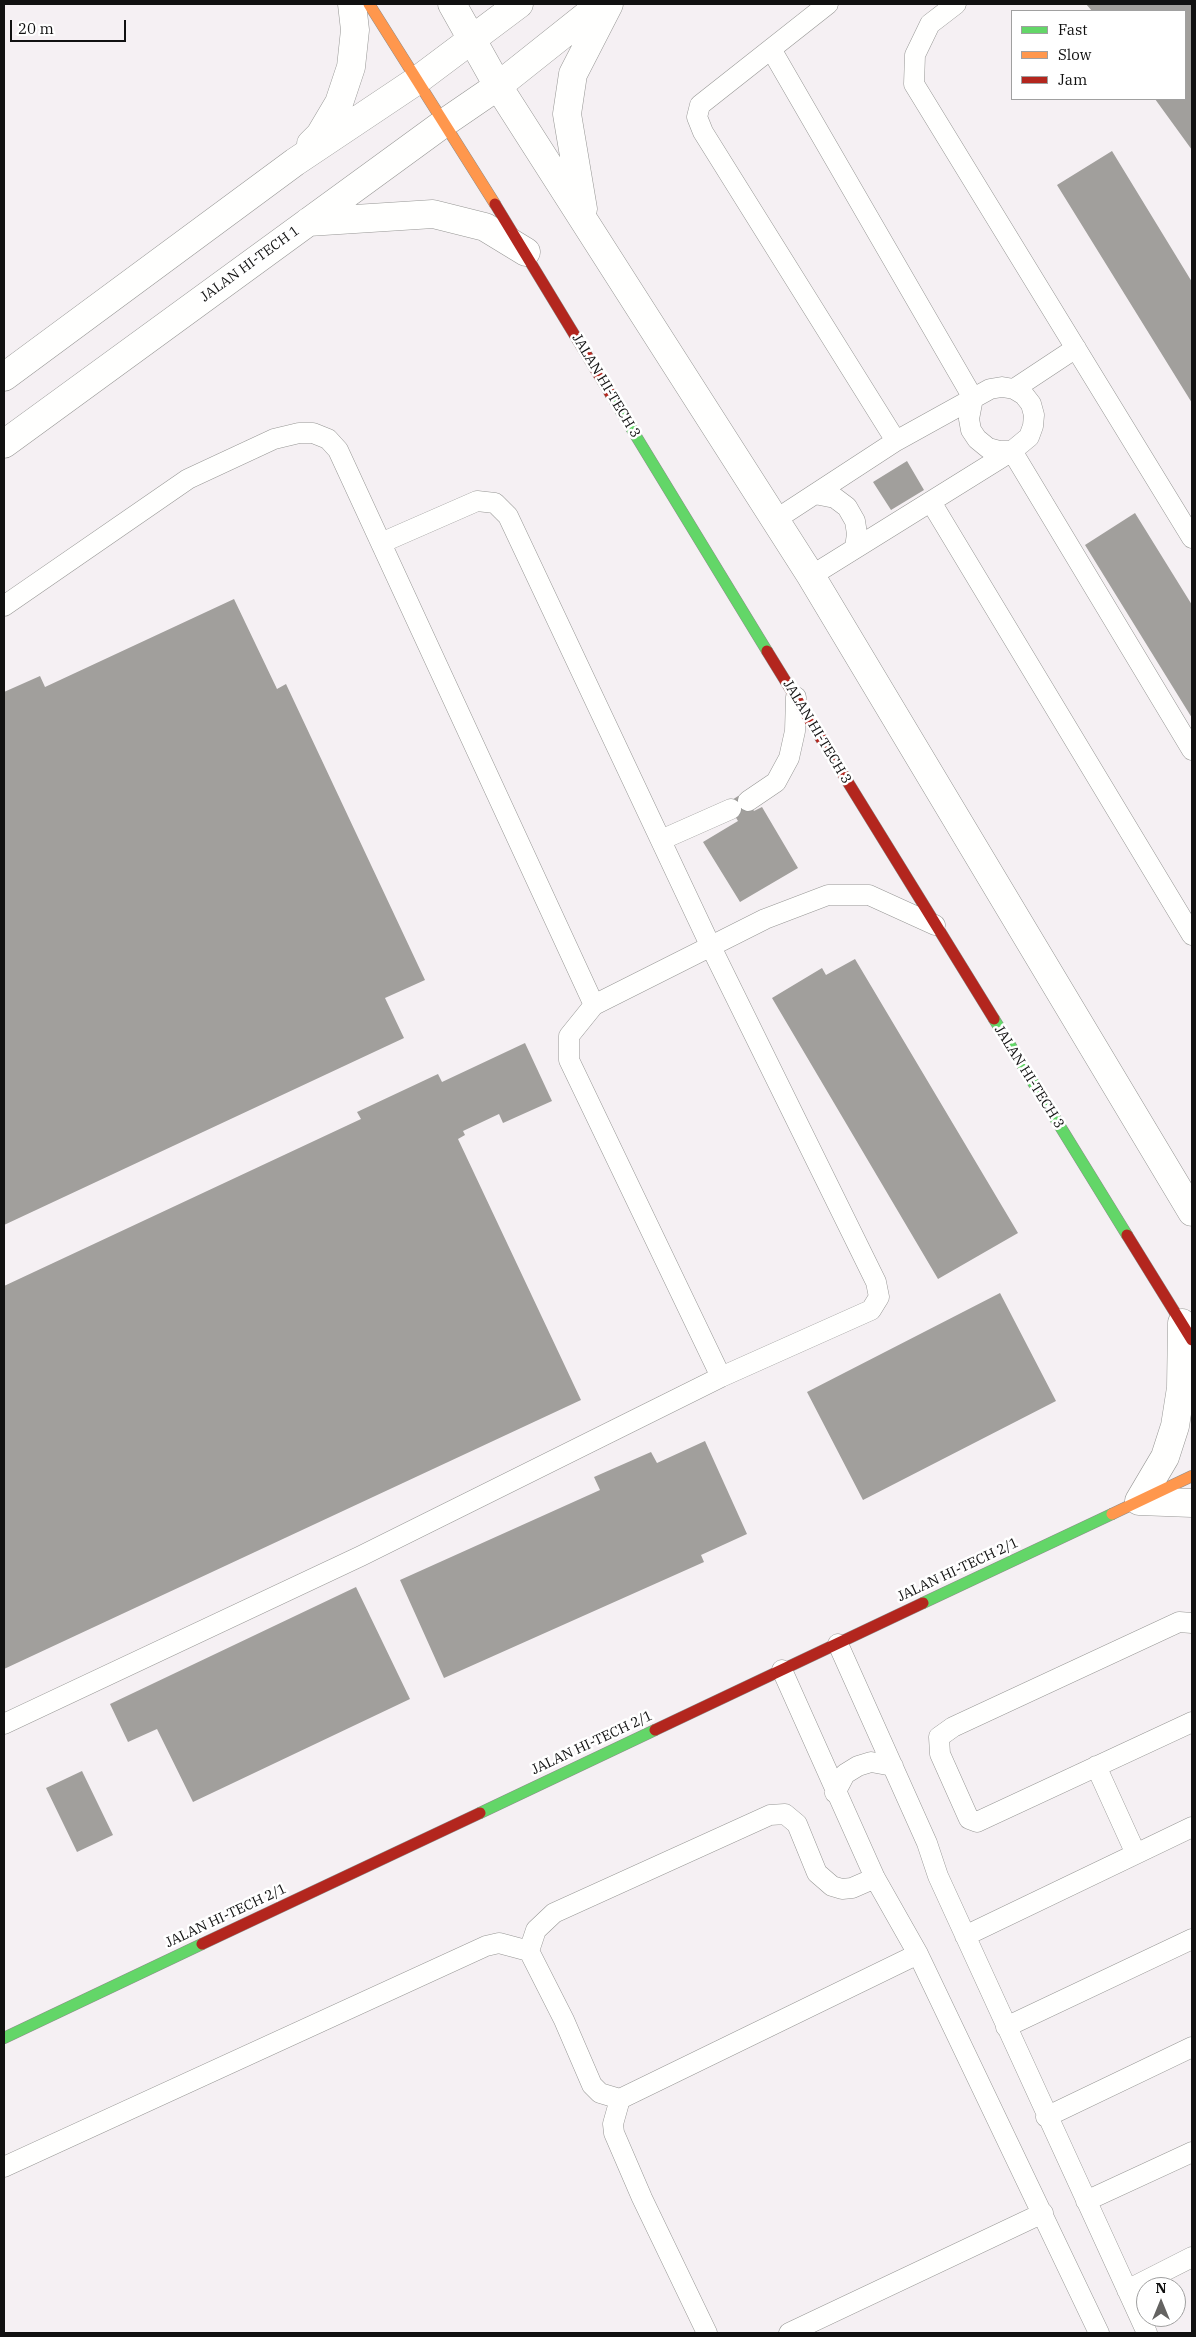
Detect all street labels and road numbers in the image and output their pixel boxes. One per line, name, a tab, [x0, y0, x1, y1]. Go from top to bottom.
street label: JALAN HI-TECH 1	[197, 222, 303, 306]
street label: JALAN HI-TECH 3	[568, 331, 644, 441]
street label: JALAN HI-TECH 3	[779, 677, 855, 787]
street label: JALAN HI-TECH 3	[991, 1022, 1067, 1132]
street label: JALAN HI-TECH 2/1	[895, 1535, 1021, 1605]
street label: JALAN HI-TECH 2/1	[529, 1708, 655, 1778]
street label: JALAN HI-TECH 2/1	[163, 1881, 289, 1951]

